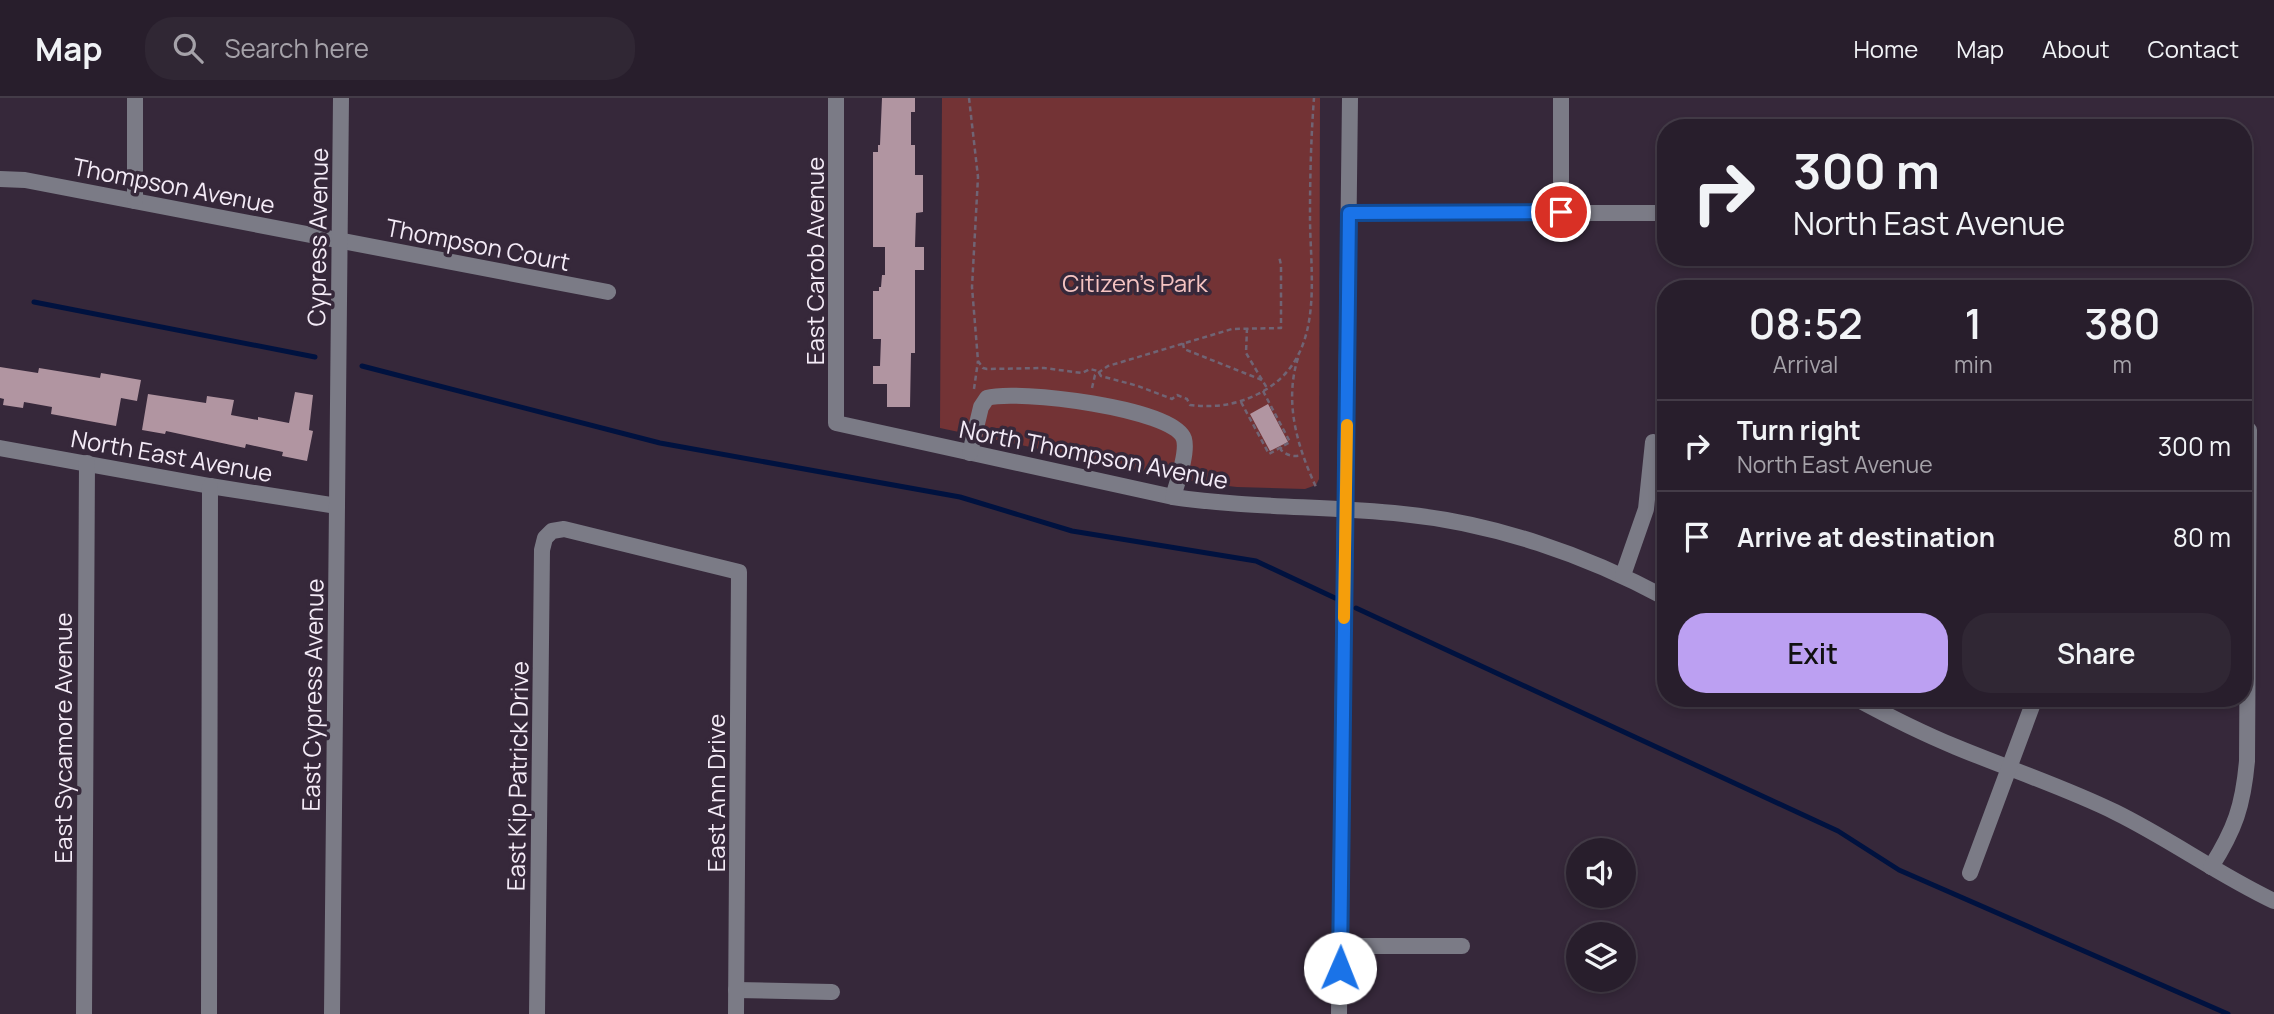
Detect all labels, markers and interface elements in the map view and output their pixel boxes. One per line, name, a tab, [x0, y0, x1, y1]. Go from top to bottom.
search box	[145, 17, 635, 80]
text: Map	[35, 26, 103, 71]
icon: search	[169, 29, 207, 67]
text: Search here	[225, 30, 369, 66]
text: Home	[1853, 32, 1918, 65]
text: Map	[1956, 32, 2004, 65]
text: About	[2042, 32, 2110, 65]
text: Contact	[2148, 32, 2239, 65]
text: 300 m	[1793, 137, 1940, 204]
street label: Cypress Avenue	[299, 147, 335, 327]
icon: right	[1678, 147, 1769, 238]
street label: Thompson Avenue	[70, 149, 278, 221]
street label: East Carob Avenue	[798, 157, 831, 365]
pin	[1531, 182, 1591, 242]
icon: arrive	[1542, 193, 1580, 231]
text: North East Avenue	[1793, 201, 2065, 245]
street label: Thompson Court	[383, 210, 573, 278]
park label: Citizen's Park	[1062, 266, 1209, 299]
text: 08:52	[1749, 294, 1863, 352]
text: 1	[1965, 294, 1982, 352]
text: 380	[2084, 294, 2160, 352]
text: Arrival	[1773, 348, 1838, 380]
text: min	[1954, 348, 1993, 380]
text: m	[2113, 348, 2132, 380]
street label: North Thompson Avenue	[957, 412, 1231, 496]
text: Turn right	[1737, 412, 1861, 448]
street label: North East Avenue	[69, 421, 275, 489]
icon: right	[1678, 427, 1716, 465]
text: 300 m	[2158, 428, 2231, 464]
text: North East Avenue	[1737, 448, 1933, 480]
icon: arrive	[1678, 518, 1716, 556]
text: Arrive at destination	[1737, 519, 1995, 555]
text: 80 m	[2173, 519, 2231, 555]
street label: East Cypress Avenue	[293, 578, 331, 812]
street label: East Sycamore Avenue	[46, 612, 79, 864]
button: Exit	[1678, 613, 1948, 693]
button: Share	[1962, 613, 2231, 693]
street label: East Kip Patrick Drive	[498, 661, 536, 891]
street label: East Ann Drive	[699, 714, 732, 872]
map controls	[1566, 838, 1636, 992]
button: sound	[1566, 838, 1636, 908]
button: layers	[1566, 922, 1636, 992]
position arrow	[1303, 931, 1377, 1005]

